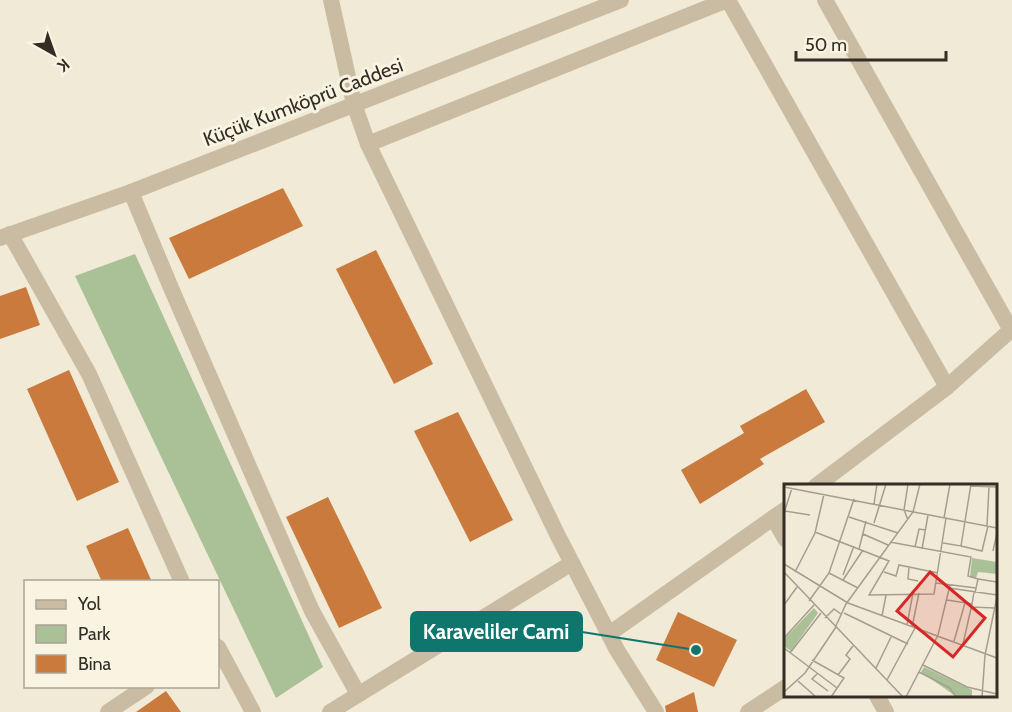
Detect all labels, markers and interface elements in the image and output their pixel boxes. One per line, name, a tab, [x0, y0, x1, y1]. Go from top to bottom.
north arrow	[24, 24, 84, 84]
scale bar	[796, 24, 946, 62]
text: 50 m	[805, 34, 847, 56]
street label: Küçük Kumköprü Caddesi	[200, 53, 406, 151]
text: K	[53, 55, 73, 76]
inset map	[784, 484, 997, 697]
legend	[24, 580, 219, 688]
text: Yol	[77, 593, 102, 615]
callout: Karaveliler Cami	[411, 612, 582, 651]
text: Karaveliler Cami	[423, 619, 569, 644]
text: Park	[78, 623, 111, 645]
text: Bina	[78, 653, 112, 675]

